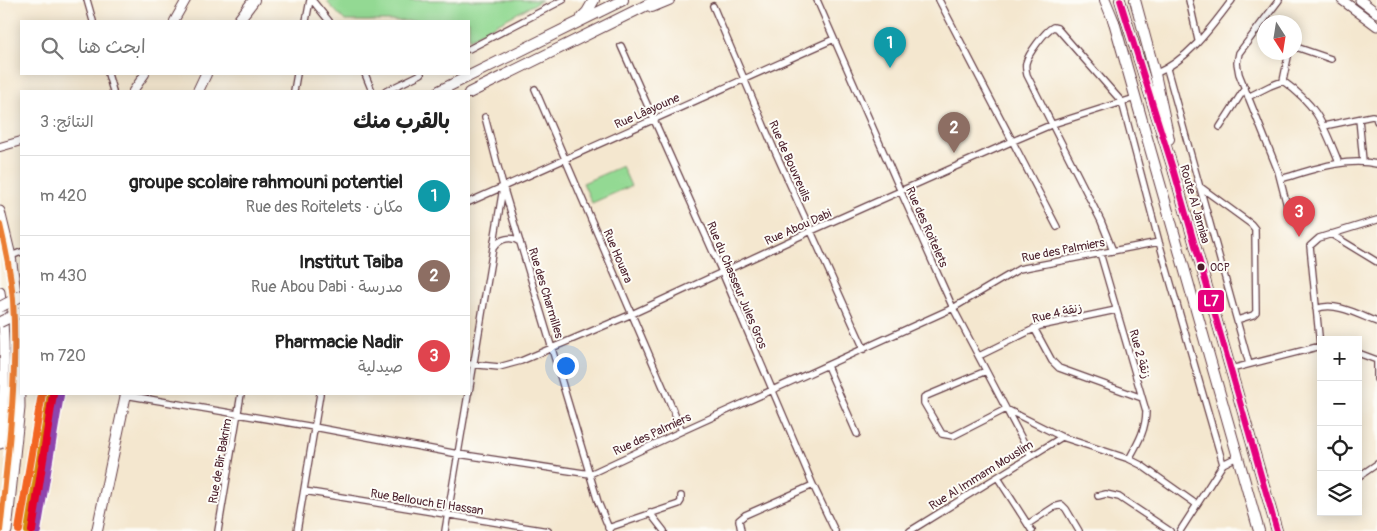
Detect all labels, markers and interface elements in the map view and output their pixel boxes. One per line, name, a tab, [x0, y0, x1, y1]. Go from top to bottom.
north arrow	[1257, 15, 1302, 60]
search box	[20, 20, 470, 75]
pin: 1	[874, 27, 906, 68]
icon: search	[38, 34, 66, 62]
text: ابحث هنا	[78, 35, 146, 59]
street label: Rue Lâayoune	[612, 90, 682, 132]
text: بالقرب منك	[353, 108, 450, 135]
text: النتائج: 3	[40, 112, 94, 132]
pin: 2	[938, 112, 970, 153]
street label: Rue de Bouvreuils	[765, 118, 814, 205]
street label: Route Al Jamiaa	[1176, 163, 1213, 246]
text: groupe scolaire rahmouni potentiel	[129, 170, 403, 194]
street label: Rue des Roitelets	[902, 185, 951, 270]
text: 420 m	[40, 186, 87, 206]
text: 1	[431, 186, 437, 206]
pin: 3	[1283, 196, 1315, 237]
text: مكان · Rue des Roitelets	[246, 197, 403, 217]
street label: Rue Abou Dabi	[763, 206, 834, 249]
street label: Rue du Chasseur Jules Gros	[703, 219, 770, 352]
street label: Rue Houara	[599, 227, 636, 286]
street label: Rue des Palmiers	[1020, 235, 1107, 266]
street label: Rue des Charmilles	[525, 246, 567, 341]
text: Institut Taiba	[299, 250, 403, 274]
place label: OCP	[1210, 261, 1230, 274]
marker: OCP	[1196, 262, 1206, 272]
text: 430 m	[40, 266, 87, 286]
text: 2	[430, 266, 438, 286]
text: مدرسة · Rue Abou Dabi	[251, 277, 403, 297]
line badge: L7	[1197, 289, 1225, 313]
text: L7	[1203, 293, 1219, 310]
street label: Rue 4 زنقة	[1031, 300, 1084, 327]
street label: Rue 2 زنقة	[1125, 328, 1154, 380]
text: Pharmacie Nadir	[275, 330, 403, 354]
map controls	[1317, 336, 1362, 516]
button: +	[1317, 336, 1362, 381]
text: 720 m	[40, 346, 86, 366]
text: 3	[430, 346, 438, 366]
your location	[553, 353, 579, 379]
text: صيدلية	[358, 357, 403, 377]
button: −	[1317, 381, 1362, 426]
street label: Rue des Palmiers	[611, 410, 694, 459]
street label: Rue de Bir Bakrim	[206, 417, 235, 505]
button: locate	[1317, 426, 1362, 471]
street label: Rue Al Immam Mouslim	[926, 437, 1036, 514]
button: layers	[1317, 471, 1362, 516]
street label: Rue Bellouch El Hassan	[369, 486, 485, 519]

